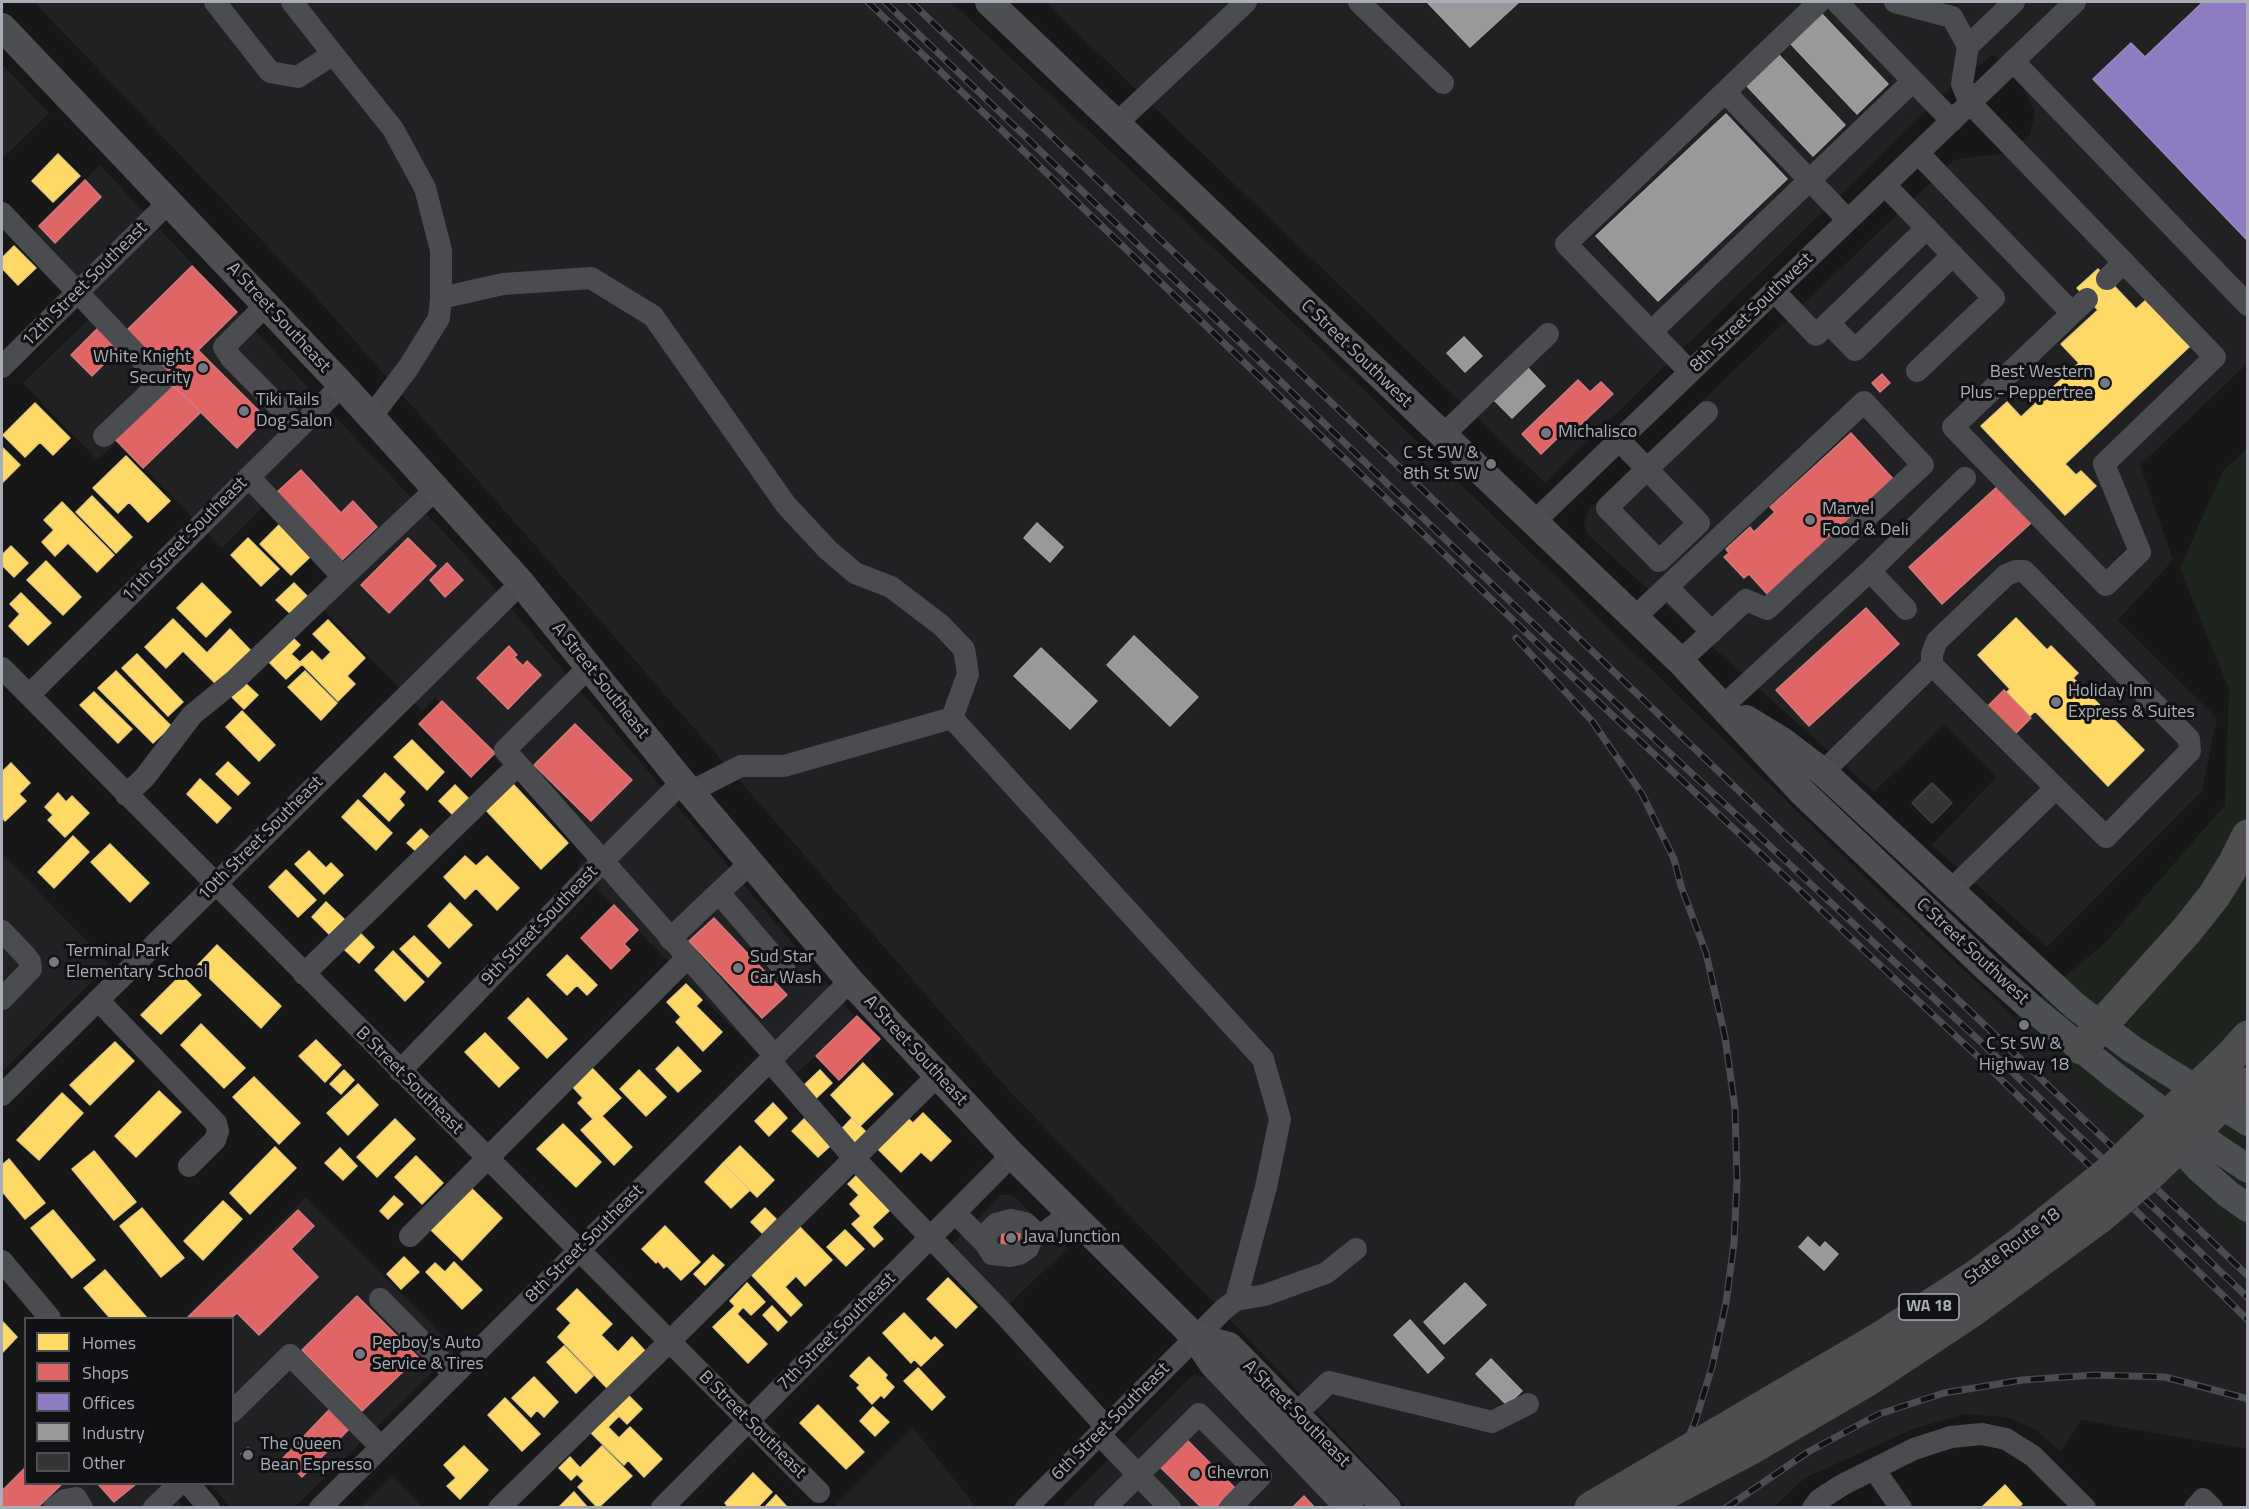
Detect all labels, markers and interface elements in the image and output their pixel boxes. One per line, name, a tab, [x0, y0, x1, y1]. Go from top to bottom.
street label: 12th Street Southeast	[18, 218, 152, 352]
street label: 8th Street Southwest	[1686, 249, 1818, 377]
street label: A Street Southeast	[221, 258, 335, 378]
street label: C Street Southwest	[1296, 295, 1416, 413]
place label: White Knight Security	[93, 347, 191, 389]
marker: White Knight Security	[196, 361, 210, 375]
place label: Best Western Plus - Peppertree	[1960, 362, 2093, 404]
marker: Best Western Plus - Peppertree	[2098, 376, 2112, 390]
place label: Tiki Tails Dog Salon	[256, 390, 332, 432]
marker: Tiki Tails Dog Salon	[237, 404, 251, 418]
place label: Michalisco	[1558, 422, 1637, 444]
marker: Michalisco	[1539, 426, 1553, 440]
place label: C St SW & 8th St SW	[1403, 443, 1479, 486]
marker: C St SW & 8th St SW	[1484, 457, 1498, 471]
street label: 11th Street Southeast	[118, 473, 252, 607]
place label: Marvel Food & Deli	[1822, 499, 1909, 542]
marker: Marvel Food & Deli	[1803, 513, 1817, 527]
street label: A Street Southeast	[547, 619, 653, 743]
place label: Holiday Inn Express & Suites	[2068, 681, 2195, 724]
marker: Holiday Inn Express & Suites	[2049, 695, 2063, 709]
street label: 10th Street Southeast	[194, 772, 328, 906]
street label: 9th Street Southeast	[477, 862, 603, 990]
street label: C Street Southwest	[1911, 894, 2033, 1010]
place label: Terminal Park Elementary School	[66, 941, 208, 984]
place label: Sud Star Car Wash	[750, 947, 822, 990]
marker: Terminal Park Elementary School	[47, 955, 61, 969]
marker: Sud Star Car Wash	[731, 961, 745, 975]
street label: A Street Southeast	[858, 991, 972, 1111]
marker: C St SW & Highway 18	[2017, 1018, 2031, 1032]
street label: B Street Southeast	[351, 1023, 467, 1139]
place label: C St SW & Highway 18	[1979, 1034, 2069, 1076]
street label: 8th Street Southeast	[522, 1181, 648, 1307]
street label: State Route 18	[1961, 1204, 2065, 1290]
place label: Java Junction	[1023, 1227, 1120, 1249]
marker: Java Junction	[1004, 1231, 1018, 1245]
street label: 7th Street Southeast	[774, 1269, 900, 1395]
road number: WA 18	[1899, 1294, 1959, 1320]
legend	[24, 1317, 234, 1485]
text: Homes	[82, 1329, 136, 1356]
place label: Pepboy's Auto Service & Tires	[372, 1333, 484, 1376]
marker: Pepboy's Auto Service & Tires	[353, 1347, 367, 1361]
street label: A Street Southeast	[1238, 1356, 1354, 1472]
text: Shops	[82, 1359, 129, 1386]
street label: 6th Street Southeast	[1048, 1359, 1174, 1485]
street label: B Street Southeast	[694, 1367, 810, 1483]
text: Offices	[82, 1389, 135, 1416]
text: Industry	[82, 1419, 145, 1446]
place label: The Queen Bean Espresso	[260, 1434, 372, 1476]
marker: The Queen Bean Espresso	[241, 1448, 255, 1462]
text: Other	[82, 1449, 125, 1476]
place label: Chevron	[1207, 1463, 1269, 1485]
marker: Chevron	[1188, 1467, 1202, 1481]

